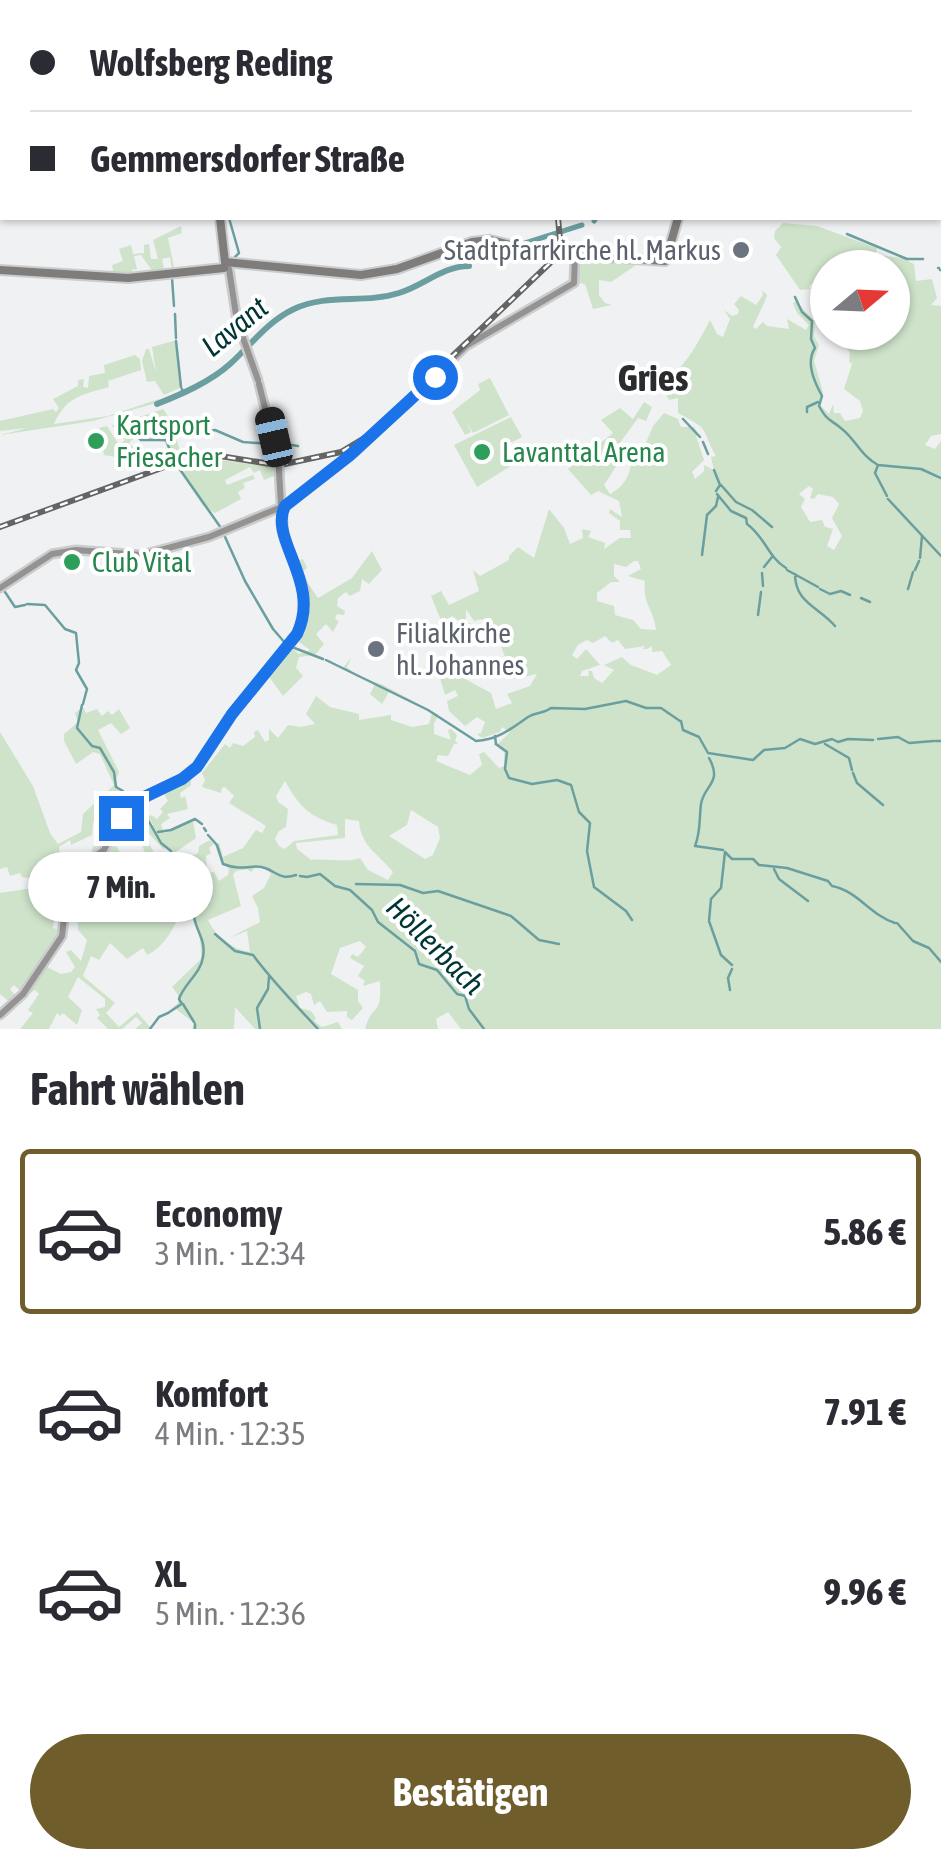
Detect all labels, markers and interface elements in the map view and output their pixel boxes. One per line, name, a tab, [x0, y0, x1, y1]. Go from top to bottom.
text: Wolfsberg Reding	[90, 41, 333, 84]
text: Gemmersdorfer Straße	[90, 137, 405, 180]
place label: Stadtpfarrkirche hl. Markus	[444, 234, 721, 266]
marker: Stadtpfarrkirche hl. Markus	[730, 239, 752, 261]
north arrow	[810, 250, 910, 350]
map controls	[810, 250, 910, 350]
water label: Lavant	[195, 289, 274, 363]
route start	[413, 355, 458, 400]
district label: Gries	[618, 356, 688, 399]
car	[253, 404, 295, 470]
place label: Kartsport Friesacher	[116, 409, 223, 473]
marker: Kartsport Friesacher	[85, 430, 107, 452]
place label: Lavanttal Arena	[502, 436, 665, 468]
marker: Lavanttal Arena	[471, 441, 493, 463]
place label: Club Vital	[92, 546, 192, 578]
marker: Club Vital	[61, 551, 83, 573]
place label: Filialkirche hl. Johannes	[396, 617, 524, 681]
marker: Filialkirche hl. Johannes	[365, 638, 387, 660]
route end	[99, 796, 144, 841]
callout: 7 Min.	[28, 853, 214, 923]
text: 7 Min.	[86, 868, 155, 905]
water label: Höllerbach	[380, 890, 491, 1001]
text: Fahrt wählen	[30, 1063, 245, 1115]
icon: car	[35, 1187, 125, 1277]
text: Economy	[155, 1192, 282, 1235]
text: 5.86 €	[823, 1210, 906, 1253]
text: 3 Min. · 12:34	[155, 1235, 306, 1272]
icon: car	[35, 1367, 125, 1457]
text: Komfort	[155, 1372, 268, 1415]
text: 7.91 €	[823, 1390, 906, 1433]
text: 4 Min. · 12:35	[155, 1415, 306, 1452]
icon: car	[35, 1547, 125, 1637]
text: XL	[155, 1552, 187, 1595]
text: 9.96 €	[823, 1570, 906, 1613]
text: 5 Min. · 12:36	[155, 1595, 306, 1632]
button: Bestätigen	[30, 1734, 911, 1849]

